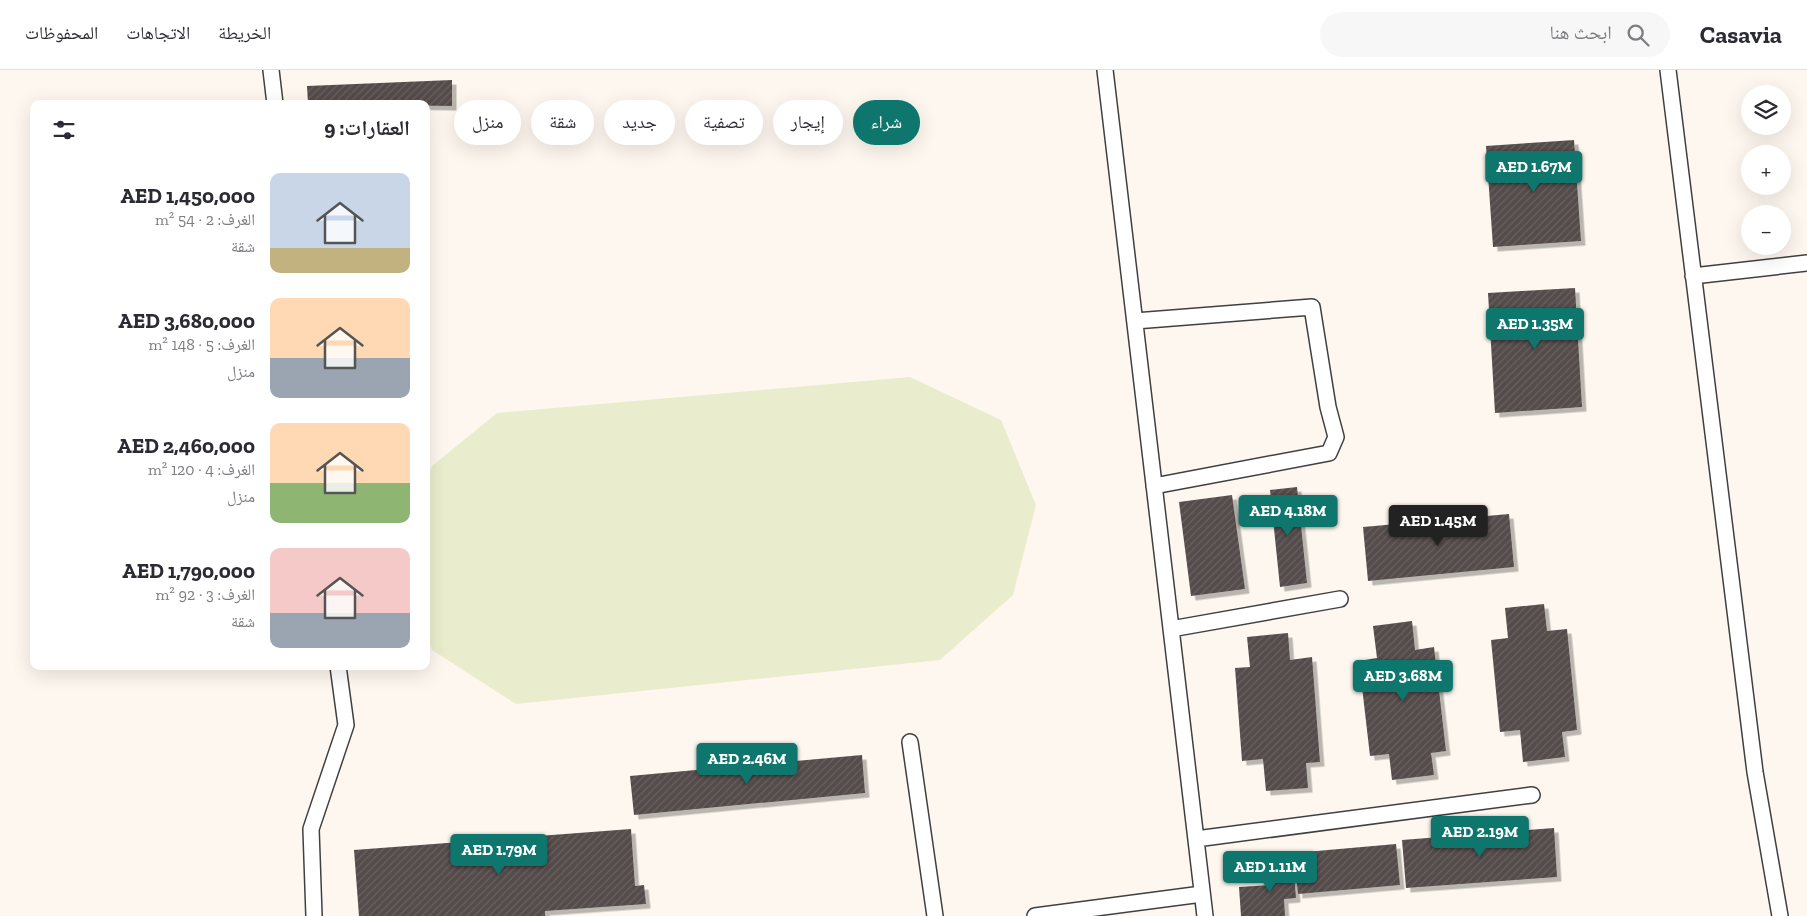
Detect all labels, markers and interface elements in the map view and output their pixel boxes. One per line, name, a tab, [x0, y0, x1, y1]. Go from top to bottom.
search box	[1320, 12, 1670, 57]
text: Casavia	[1700, 20, 1782, 49]
text: ابحث هنا	[1549, 21, 1612, 44]
icon: search	[1624, 21, 1652, 49]
text: المحفوظات	[25, 22, 98, 44]
text: الاتجاهات	[126, 22, 190, 44]
text: الخريطة	[218, 22, 271, 44]
map controls	[1741, 85, 1791, 255]
button: layers	[1741, 85, 1791, 135]
chip: منزل	[454, 100, 521, 145]
chip: شقة	[531, 100, 594, 145]
chip: جديد	[604, 100, 675, 145]
chip: تصفية	[685, 100, 763, 145]
chip: إيجار	[773, 100, 843, 145]
chip: شراء	[853, 100, 920, 145]
text: العقارات: 9	[324, 115, 410, 140]
icon: filters	[50, 116, 78, 144]
button: +	[1741, 145, 1791, 195]
pin: AED 1.67M	[1477, 150, 1591, 193]
text: AED 1.67M	[1496, 157, 1572, 176]
text: AED 1,450,000	[120, 183, 255, 208]
icon: home	[310, 193, 370, 253]
button: −	[1741, 205, 1791, 255]
text: الغرف: 2 · 54 m²	[155, 210, 255, 229]
text: شقة	[231, 237, 255, 256]
text: AED 3,680,000	[118, 308, 255, 333]
pin: AED 1.35M	[1478, 308, 1592, 350]
text: AED 1.35M	[1497, 314, 1573, 333]
icon: home	[310, 318, 370, 378]
text: الغرف: 5 · 148 m²	[149, 335, 255, 354]
text: منزل	[227, 362, 255, 381]
text: AED 2,460,000	[117, 433, 255, 458]
icon: home	[310, 443, 370, 503]
text: الغرف: 4 · 120 m²	[148, 460, 255, 479]
text: منزل	[227, 487, 255, 506]
pin: AED 4.18M	[1231, 494, 1345, 537]
text: AED 4.18M	[1250, 501, 1326, 520]
pin: AED 1.45M	[1381, 504, 1495, 547]
text: AED 1.45M	[1400, 511, 1476, 530]
text: AED 1,790,000	[122, 558, 255, 583]
icon: home	[310, 568, 370, 628]
text: الغرف: 3 · 92 m²	[156, 585, 255, 604]
text: شقة	[231, 612, 255, 631]
pin: AED 3.68M	[1346, 660, 1460, 702]
text: AED 3.68M	[1364, 666, 1442, 685]
pin: AED 2.46M	[690, 742, 804, 785]
text: AED 2.46M	[708, 749, 786, 768]
pin: AED 2.19M	[1423, 816, 1537, 858]
text: AED 2.19M	[1442, 822, 1518, 841]
pin: AED 1.79M	[442, 834, 556, 876]
text: AED 1.79M	[461, 840, 537, 859]
pin: AED 1.11M	[1213, 850, 1327, 893]
text: AED 1.11M	[1234, 857, 1306, 876]

